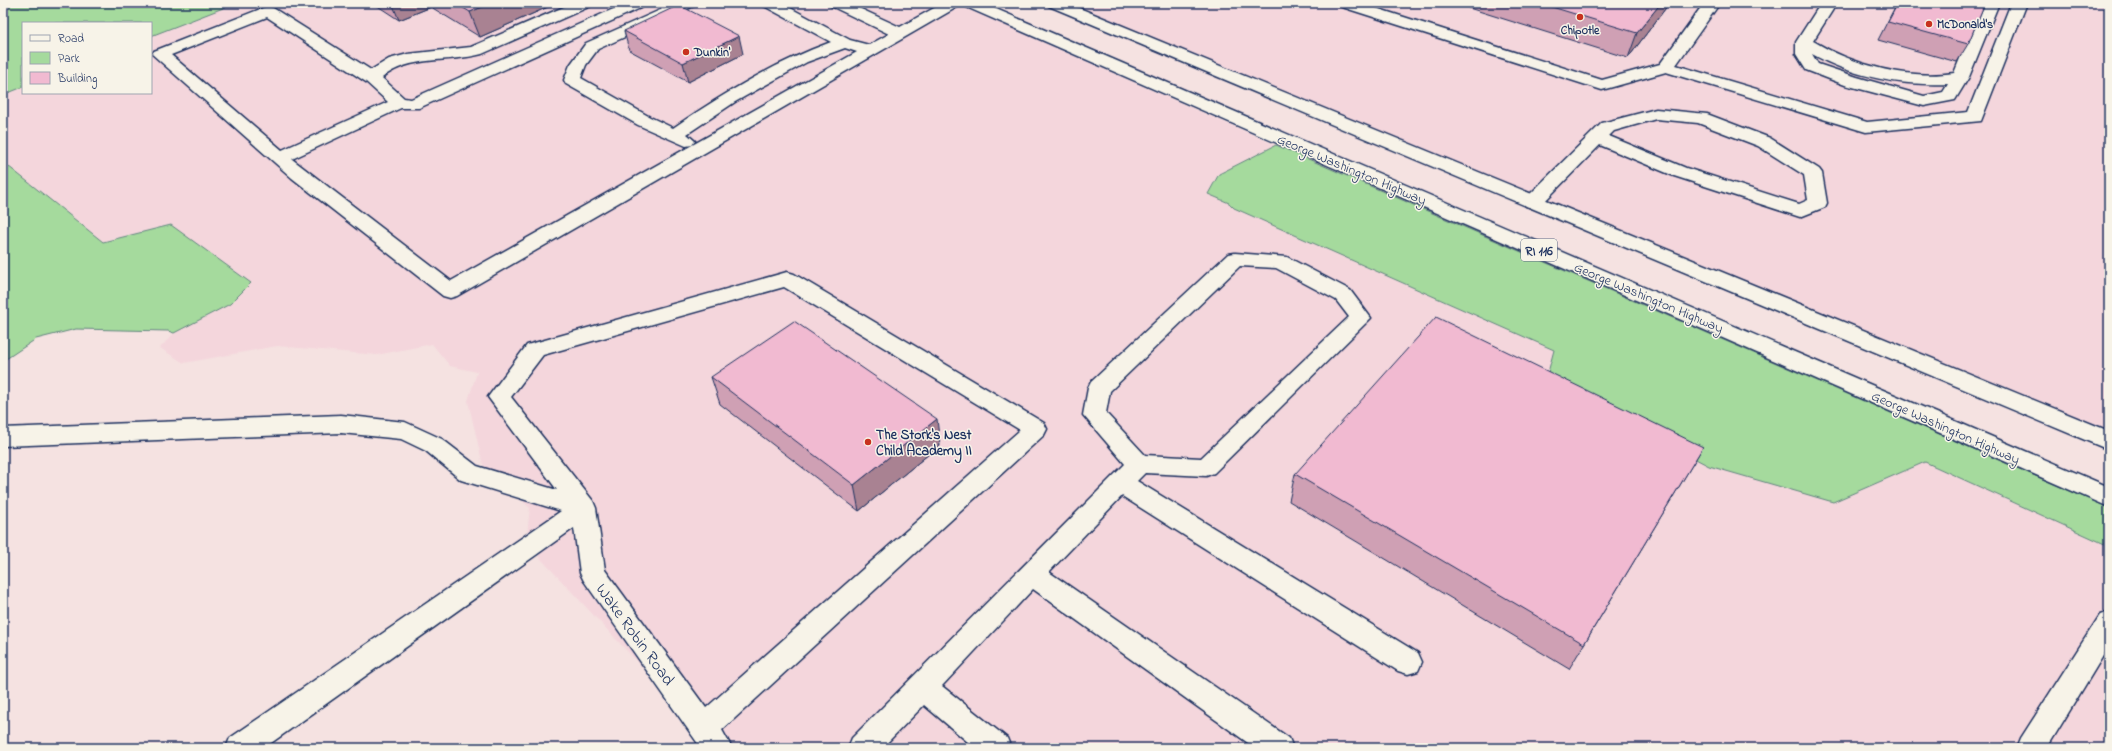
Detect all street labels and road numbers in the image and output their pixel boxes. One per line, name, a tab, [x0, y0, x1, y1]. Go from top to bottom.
street label: George Washington Highway	[1273, 129, 1430, 212]
road number: RI 116	[1521, 239, 1557, 261]
street label: George Washington Highway	[1570, 257, 1727, 340]
street label: George Washington Highway	[1867, 386, 2023, 472]
street label: Wake Robin Road	[589, 579, 681, 692]

